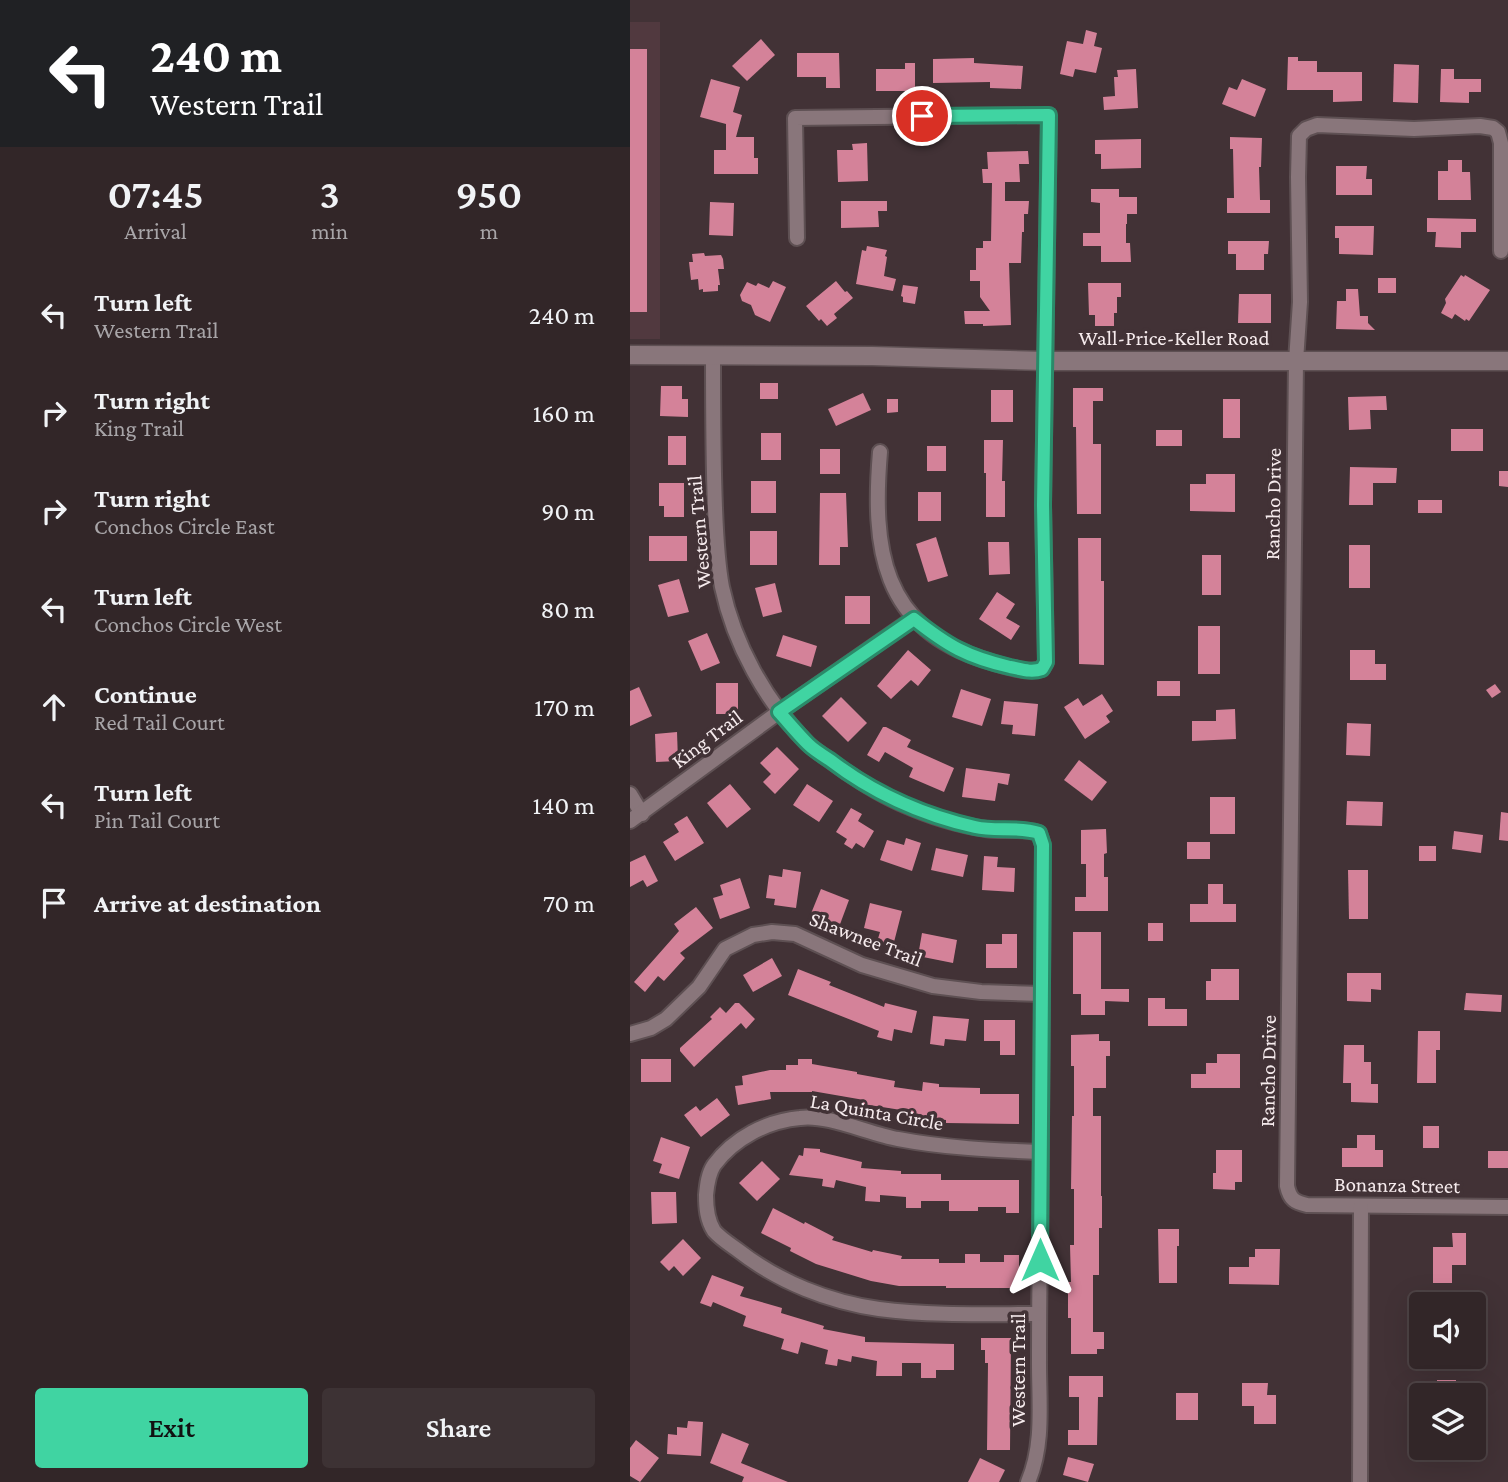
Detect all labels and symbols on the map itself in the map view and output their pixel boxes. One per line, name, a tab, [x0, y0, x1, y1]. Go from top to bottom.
pin	[892, 86, 952, 146]
street label: Wall-Price-Keller Road	[1078, 326, 1270, 350]
street label: Rancho Drive	[1260, 448, 1286, 560]
street label: Western Trail	[682, 474, 716, 590]
street label: King Trail	[667, 705, 747, 773]
street label: Shawnee Trail	[806, 906, 926, 972]
street label: Rancho Drive	[1255, 1015, 1281, 1127]
street label: La Quinta Circle	[808, 1088, 946, 1136]
street label: Bonanza Street	[1334, 1172, 1461, 1198]
position arrow	[1003, 1223, 1077, 1297]
street label: Western Trail	[1006, 1313, 1030, 1427]

